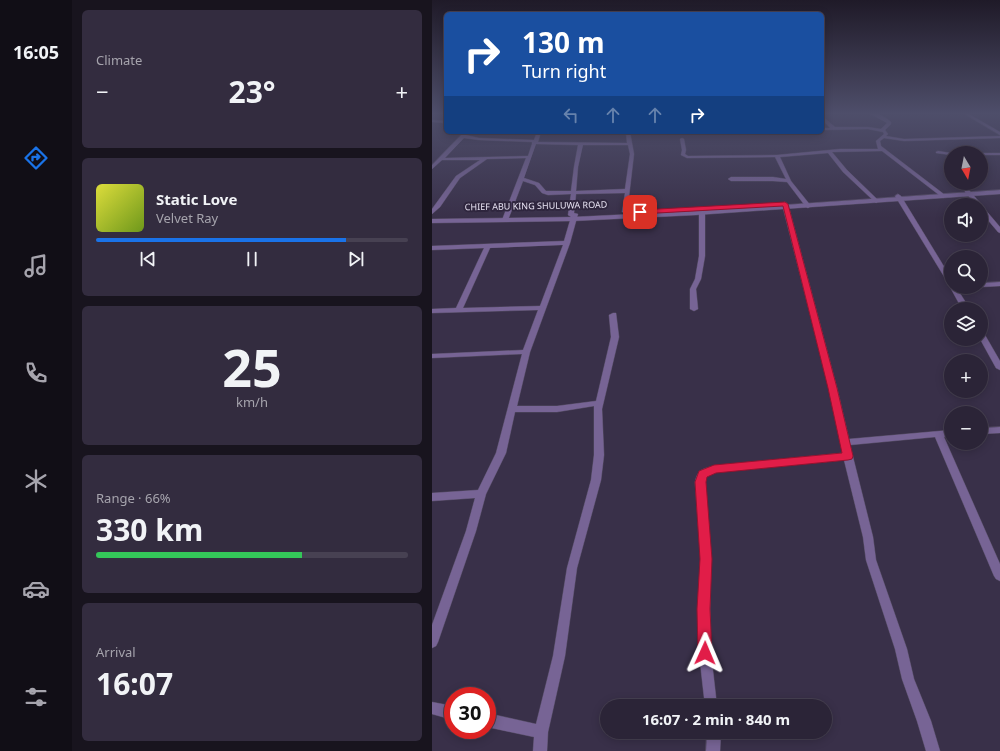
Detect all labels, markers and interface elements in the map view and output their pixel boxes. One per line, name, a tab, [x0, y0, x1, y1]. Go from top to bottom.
text: 130 m	[522, 23, 605, 61]
icon: right	[456, 28, 508, 80]
text: 16:05	[13, 40, 59, 64]
text: Climate	[96, 51, 142, 69]
text: Turn right	[522, 59, 606, 83]
text: 23°	[228, 71, 276, 112]
text: −	[96, 76, 109, 106]
text: +	[395, 76, 408, 106]
icon: left	[560, 104, 582, 126]
icon: ahead	[602, 104, 624, 126]
icon: ahead	[644, 104, 666, 126]
icon: right	[686, 104, 708, 126]
icon: directions	[22, 144, 50, 172]
north arrow	[944, 146, 988, 190]
map controls	[944, 146, 988, 450]
text: Static Love	[156, 189, 237, 209]
pin	[623, 195, 657, 229]
street label: CHIEF ABU KING SHULUWA ROAD	[465, 198, 608, 213]
button: sound	[944, 198, 988, 242]
icon: arrive	[629, 201, 651, 223]
text: Velvet Ray	[156, 209, 218, 227]
icon: previous	[137, 248, 159, 270]
icon: pause	[241, 248, 263, 270]
icon: next	[345, 248, 367, 270]
button: search	[944, 250, 988, 294]
icon: music	[22, 252, 50, 280]
button: layers	[944, 302, 988, 346]
text: 25	[222, 331, 282, 402]
button: +	[944, 354, 988, 398]
icon: phone	[22, 359, 50, 387]
text: km/h	[236, 393, 268, 411]
button: −	[944, 406, 988, 450]
icon: climate	[22, 467, 50, 495]
text: Range · 66%	[96, 489, 171, 507]
text: 330 km	[96, 509, 203, 550]
icon: car	[22, 575, 50, 603]
position arrow	[684, 632, 726, 674]
text: Arrival	[96, 643, 136, 661]
text: 16:07	[96, 663, 173, 704]
icon: filters	[22, 683, 50, 711]
speed limit sign: 30	[444, 687, 496, 739]
text: 16:07 · 2 min · 840 m	[642, 709, 790, 729]

